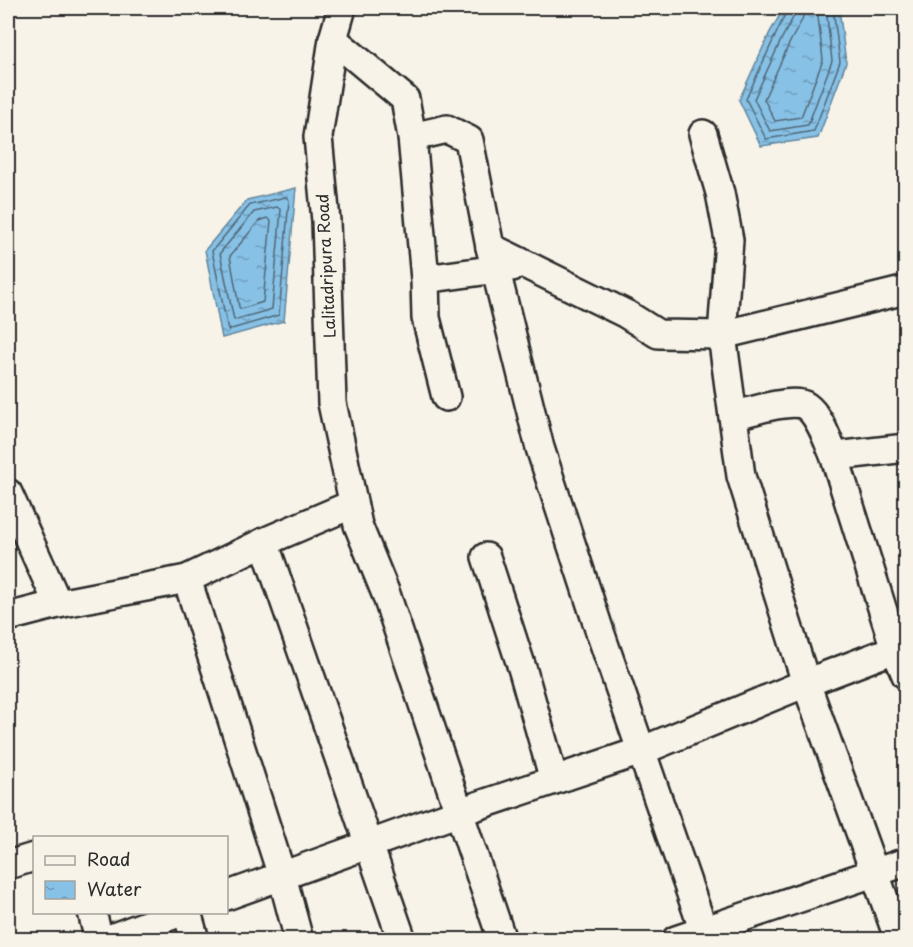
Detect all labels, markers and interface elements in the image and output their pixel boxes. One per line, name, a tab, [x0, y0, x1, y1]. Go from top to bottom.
street label: Lalitadripura Road	[309, 193, 341, 339]
legend	[33, 836, 228, 914]
text: Road	[87, 845, 131, 872]
text: Water	[87, 875, 142, 902]

